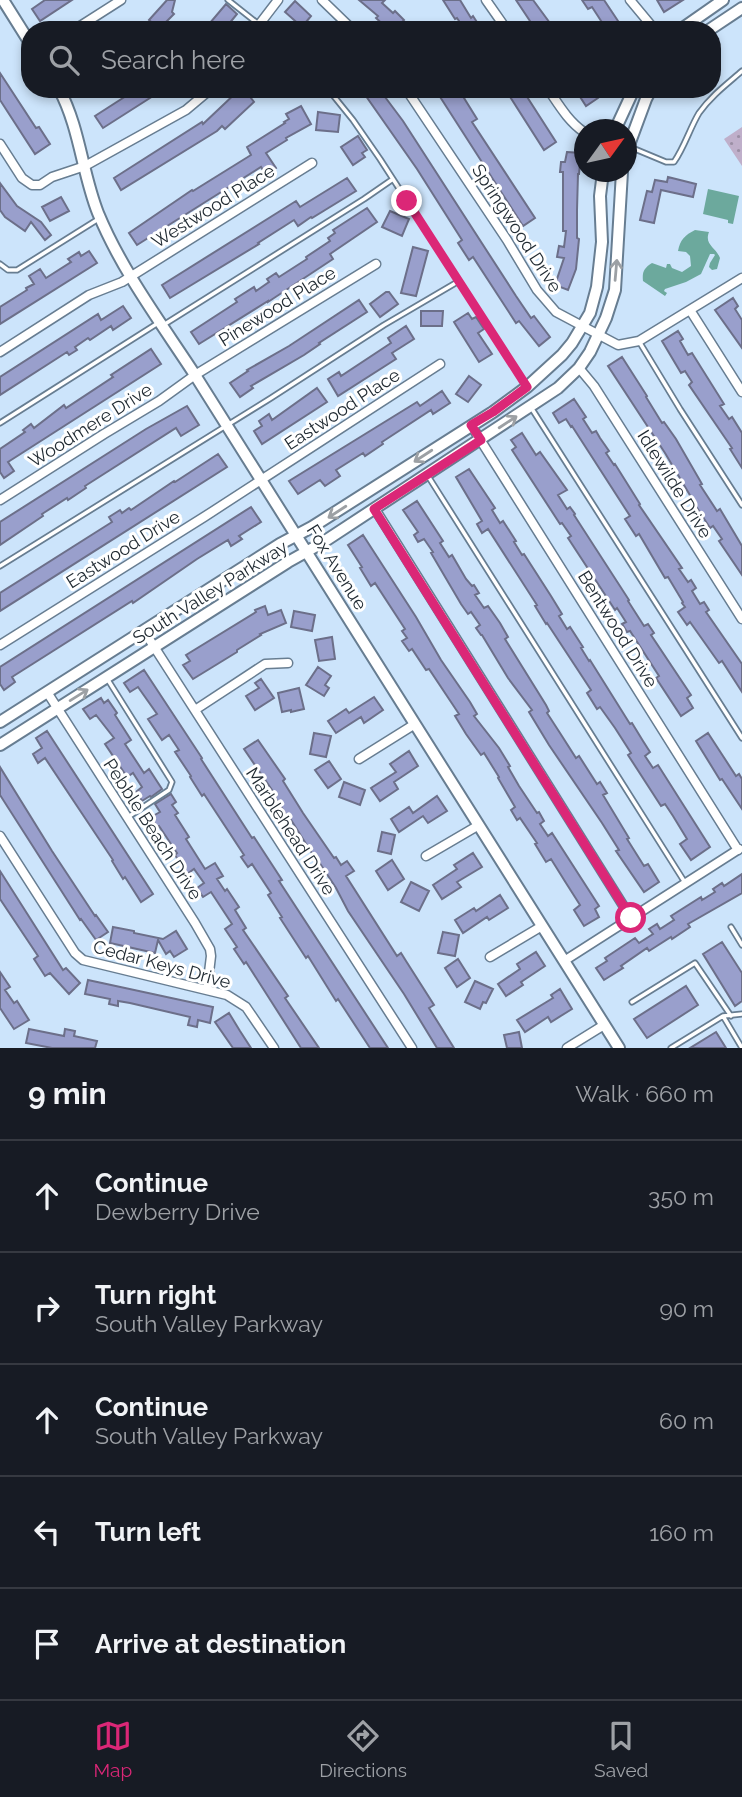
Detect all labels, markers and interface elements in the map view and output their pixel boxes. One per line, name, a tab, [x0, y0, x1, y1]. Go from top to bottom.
search box	[21, 21, 721, 98]
icon: search	[45, 41, 83, 79]
text: Search here	[101, 45, 245, 75]
north arrow	[574, 119, 637, 182]
street label: Westwood Place	[148, 160, 279, 252]
street label: Springwood Drive	[468, 160, 566, 296]
route end	[391, 185, 422, 216]
one-way arrow	[610, 260, 623, 282]
street label: Pinewood Place	[215, 261, 340, 350]
street label: Eastwood Place	[280, 364, 404, 454]
street label: Woodmere Drive	[24, 378, 156, 471]
one-way arrow	[498, 415, 517, 429]
street label: Idlewilde Drive	[633, 426, 717, 542]
one-way arrow	[414, 449, 434, 463]
street label: Eastwood Drive	[62, 505, 184, 592]
one-way arrow	[327, 505, 347, 519]
street label: Fox Avenue	[303, 520, 372, 614]
street label: South Valley Parkway	[129, 536, 291, 648]
street label: Bentwood Drive	[574, 567, 662, 692]
one-way arrow	[68, 688, 88, 702]
street label: Pebble Beach Drive	[99, 754, 207, 904]
street label: Marblehead Drive	[242, 763, 340, 899]
route start	[615, 902, 646, 933]
street label: Cedar Keys Drive	[91, 936, 233, 993]
text: 9 min	[28, 1076, 107, 1111]
text: Walk · 660 m	[575, 1080, 714, 1107]
text: Continue	[95, 1168, 208, 1198]
icon: ahead	[28, 1177, 66, 1215]
text: 350 m	[648, 1183, 714, 1210]
text: Dewberry Drive	[95, 1198, 260, 1225]
text: Turn right	[95, 1280, 216, 1310]
icon: right	[28, 1289, 66, 1327]
text: 90 m	[659, 1295, 714, 1322]
text: South Valley Parkway	[95, 1310, 323, 1337]
text: Continue	[95, 1392, 208, 1422]
icon: ahead	[28, 1401, 66, 1439]
text: 60 m	[659, 1407, 714, 1434]
text: South Valley Parkway	[95, 1422, 323, 1449]
icon: left	[28, 1513, 66, 1551]
text: Turn left	[95, 1517, 201, 1547]
text: 160 m	[649, 1519, 714, 1546]
icon: arrive	[28, 1625, 66, 1663]
text: Arrive at destination	[95, 1629, 346, 1659]
tab: Map	[94, 1717, 132, 1781]
tab: Directions	[319, 1717, 407, 1781]
tab: Saved	[594, 1717, 648, 1781]

